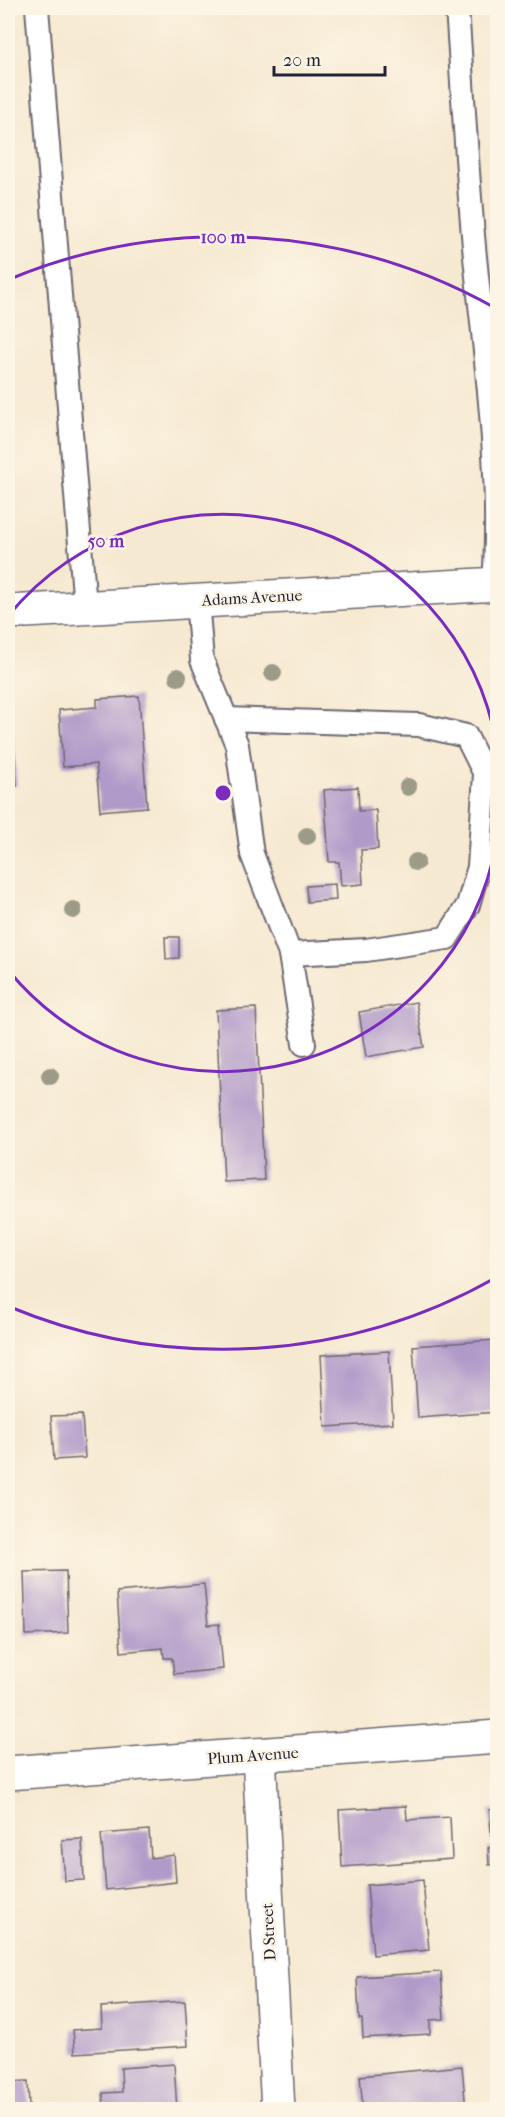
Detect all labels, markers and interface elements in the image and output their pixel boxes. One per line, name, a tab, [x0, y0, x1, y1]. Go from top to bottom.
scale bar	[274, 39, 385, 77]
text: 20 m	[283, 50, 321, 71]
text: 100 m	[200, 227, 247, 248]
text: 50 m	[88, 531, 125, 552]
street label: Adams Avenue	[200, 585, 303, 610]
centre of rings	[213, 783, 233, 803]
street label: Plum Avenue	[207, 1743, 299, 1768]
street label: D Street	[257, 1902, 280, 1961]

